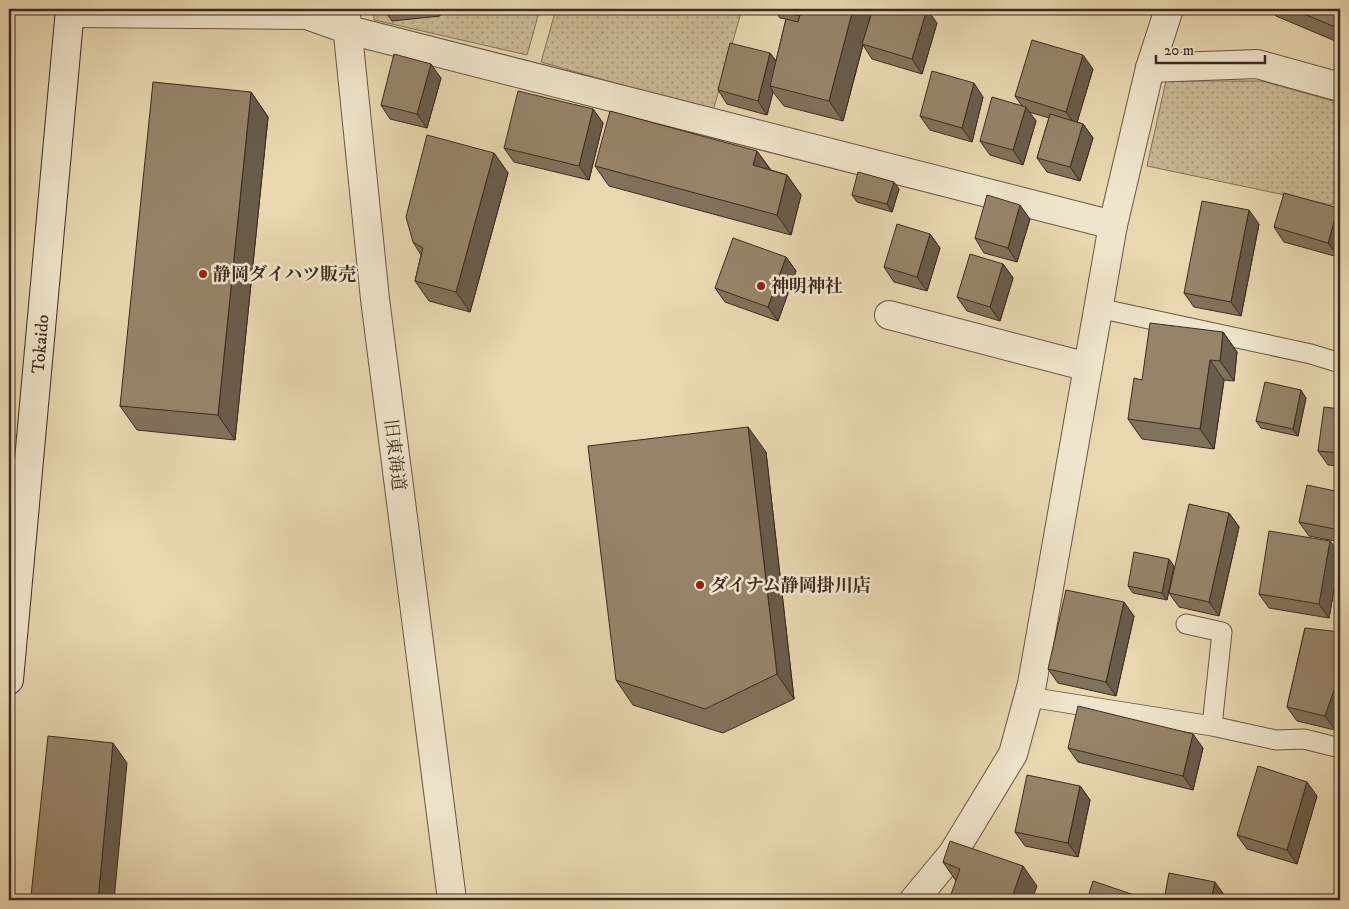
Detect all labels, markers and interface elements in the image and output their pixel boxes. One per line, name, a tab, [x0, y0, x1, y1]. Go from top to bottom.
scale bar	[1156, 32, 1265, 64]
text: 20 m	[1164, 41, 1194, 60]
place label: 静岡ダイハツ販売	[213, 264, 356, 286]
marker: 静岡ダイハツ販売	[197, 268, 209, 280]
place label: 神明神社	[771, 276, 843, 298]
marker: 神明神社	[755, 280, 767, 292]
street label: Tokaido	[27, 313, 55, 375]
street label: 旧東海道	[379, 418, 409, 492]
place label: ダイナム静岡掛川店	[710, 575, 871, 597]
marker: ダイナム静岡掛川店	[694, 579, 706, 591]

